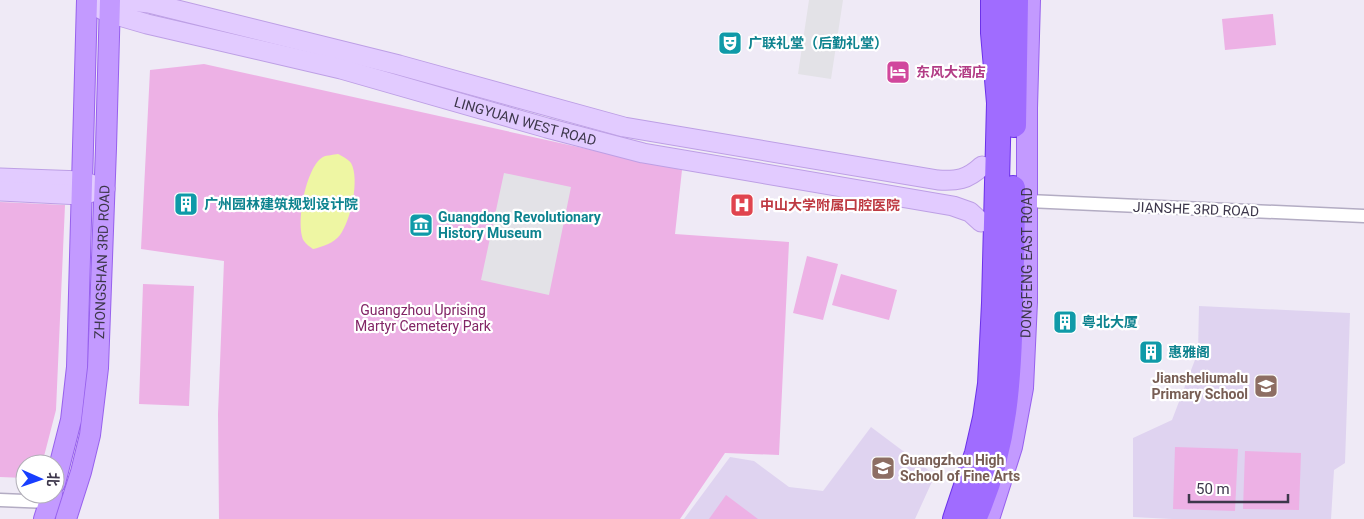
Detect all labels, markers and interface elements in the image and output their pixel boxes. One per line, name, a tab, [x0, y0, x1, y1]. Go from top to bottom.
theatre icon: 广联礼堂（后勤礼堂）	[717, 30, 743, 56]
place label: 广联礼堂（后勤礼堂）	[748, 35, 888, 51]
hotel icon: 东风大酒店	[885, 59, 911, 85]
place label: 东风大酒店	[916, 64, 986, 80]
street label: LINGYUAN WEST ROAD	[452, 94, 598, 149]
street label: ZHONGSHAN 3RD ROAD	[91, 185, 113, 339]
street label: DONGFENG EAST ROAD	[1017, 187, 1035, 338]
building icon: 广州园林建筑规划设计院	[173, 191, 199, 217]
hospital icon: 中山大学附属口腔医院	[729, 192, 755, 218]
place label: 广州园林建筑规划设计院	[204, 196, 358, 212]
place label: 中山大学附属口腔医院	[760, 197, 900, 213]
street label: JIANSHE 3RD ROAD	[1133, 199, 1259, 219]
place label: Guangdong Revolutionary History Museum	[438, 209, 602, 241]
museum icon: Guangdong Revolutionary History Museum	[408, 212, 434, 238]
park label: Guangzhou Uprising Martyr Cemetery Park	[355, 302, 492, 334]
building icon: 粤北大厦	[1052, 309, 1078, 335]
place label: 粤北大厦	[1082, 314, 1138, 330]
building icon: 惠雅阁	[1138, 339, 1164, 365]
place label: 惠雅阁	[1168, 344, 1210, 360]
place label: Jiansheliumalu Primary School	[1151, 370, 1248, 402]
school or university icon: Jiansheliumalu Primary School	[1253, 373, 1279, 399]
place label: Guangzhou High School of Fine Arts	[900, 452, 1020, 484]
north arrow	[15, 454, 65, 504]
school or university icon: Guangzhou High School of Fine Arts	[870, 455, 896, 481]
text: 北	[45, 472, 61, 487]
scale bar	[1189, 472, 1288, 504]
text: 50 m	[1196, 480, 1230, 498]

